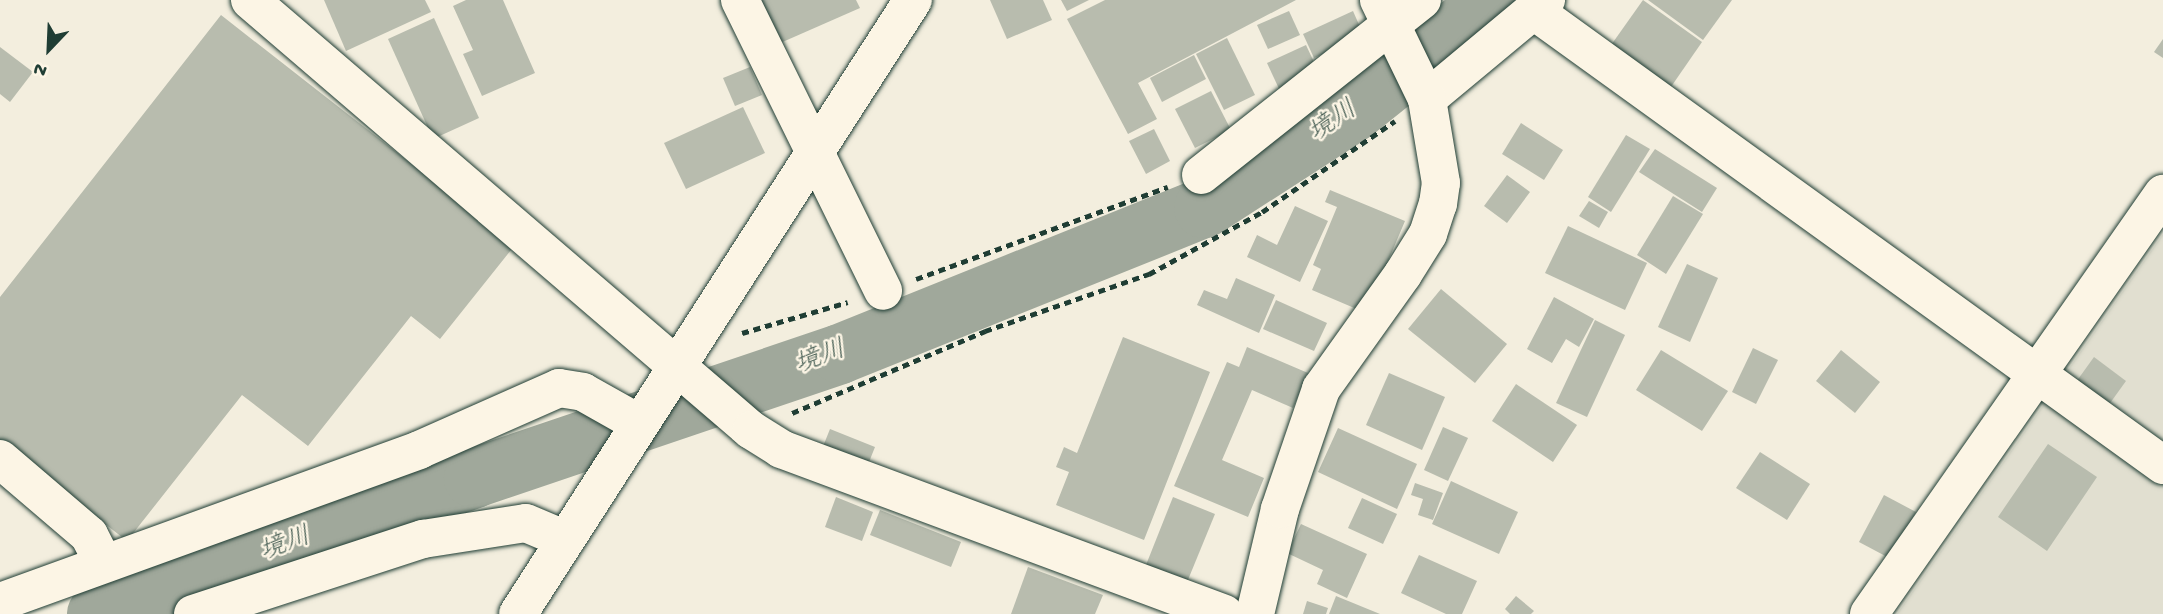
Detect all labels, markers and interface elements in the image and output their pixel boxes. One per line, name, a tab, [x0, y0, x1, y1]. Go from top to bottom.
north arrow	[14, 14, 84, 84]
text: N	[30, 56, 51, 82]
water label: 境川	[1304, 96, 1364, 150]
water label: 境川	[791, 335, 851, 383]
water label: 境川	[256, 522, 316, 570]

